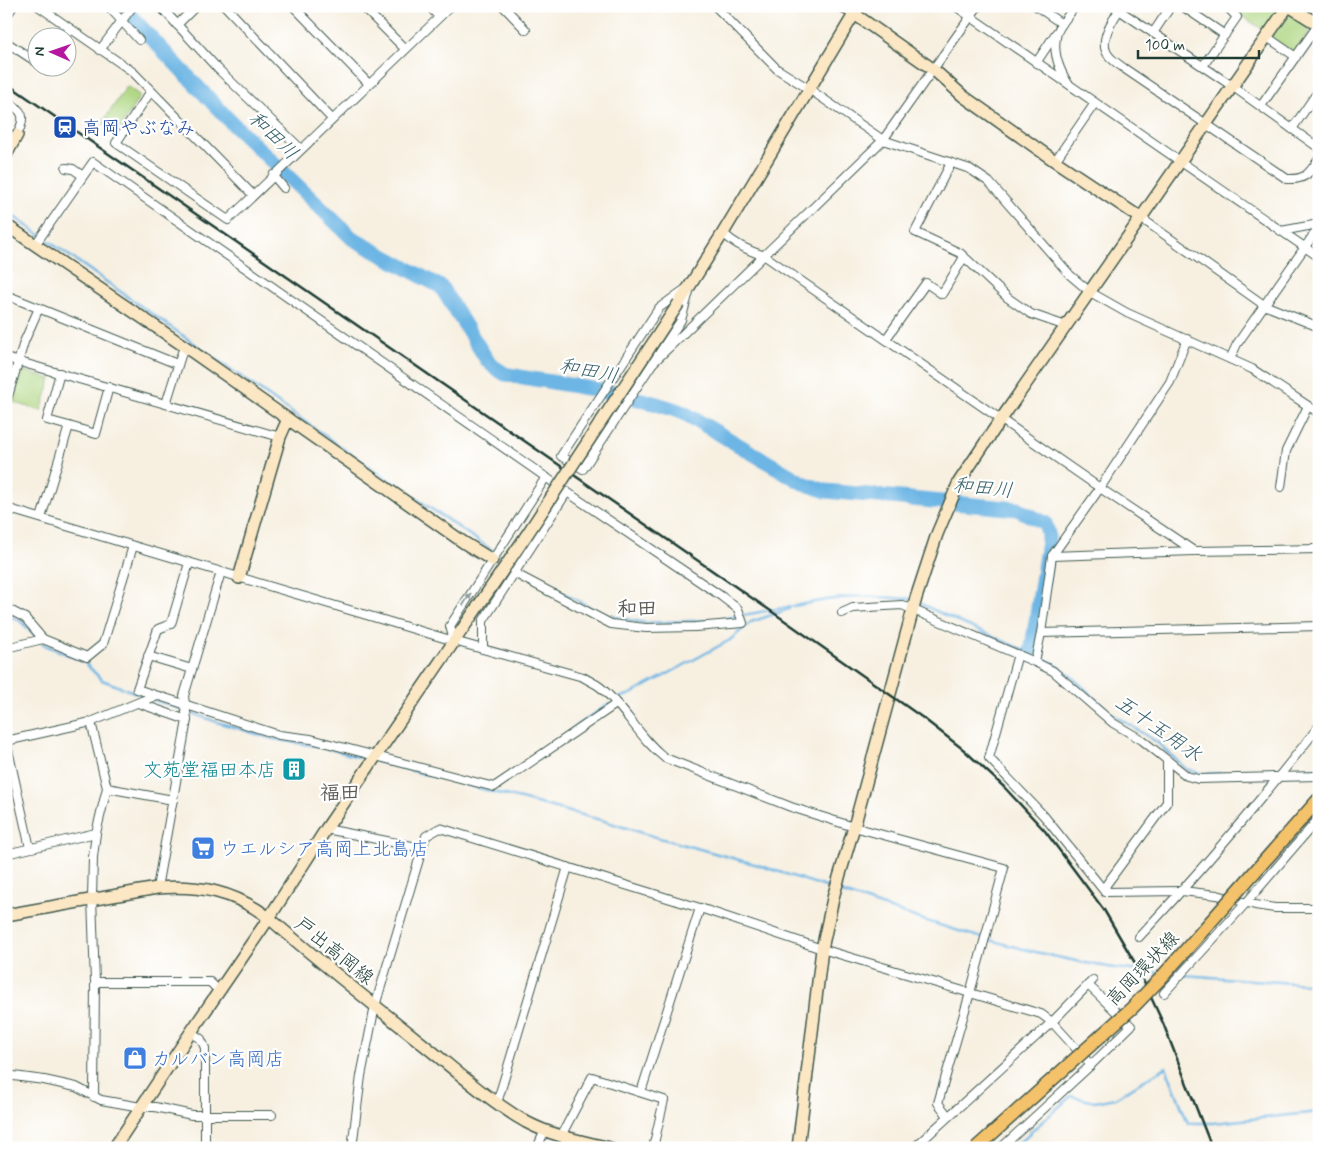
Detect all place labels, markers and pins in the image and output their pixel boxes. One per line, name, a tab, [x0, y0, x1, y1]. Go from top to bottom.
station icon: 高岡やぶなみ	[52, 114, 78, 140]
place label: 高岡やぶなみ	[82, 116, 195, 141]
building icon: 文苑堂福田本店	[281, 756, 307, 782]
place label: 文苑堂福田本店	[143, 758, 276, 783]
supermarket icon: ウエルシア高岡上北島店	[190, 835, 216, 861]
place label: ウエルシア高岡上北島店	[220, 837, 429, 862]
shop icon: カルバン高岡店	[122, 1045, 148, 1071]
place label: カルバン高岡店	[152, 1047, 284, 1072]

